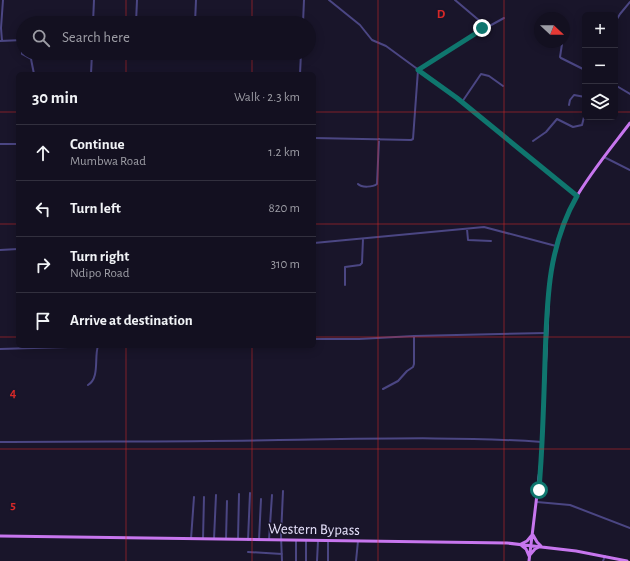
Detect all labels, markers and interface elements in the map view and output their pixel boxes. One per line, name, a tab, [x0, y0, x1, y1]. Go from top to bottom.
text: D	[437, 8, 446, 21]
north arrow	[534, 12, 570, 48]
map controls	[582, 12, 618, 120]
button: +	[582, 12, 618, 48]
search box	[16, 16, 316, 60]
route end	[473, 19, 491, 37]
icon: search	[30, 27, 52, 49]
text: Search here	[62, 30, 130, 45]
button: −	[582, 48, 618, 84]
button: layers	[582, 84, 618, 120]
text: 30 min	[32, 89, 78, 106]
text: Walk · 2.3 km	[234, 91, 300, 104]
text: Continue	[70, 137, 125, 152]
icon: ahead	[32, 142, 54, 164]
text: 1.2 km	[268, 146, 300, 159]
text: Mumbwa Road	[70, 155, 146, 168]
icon: left	[32, 198, 54, 220]
text: Turn left	[70, 201, 121, 216]
text: 820 m	[269, 202, 300, 215]
text: Turn right	[70, 249, 129, 264]
icon: right	[32, 254, 54, 276]
text: 310 m	[271, 258, 300, 271]
text: Ndipo Road	[70, 267, 130, 280]
icon: arrive	[32, 310, 54, 332]
text: Arrive at destination	[70, 313, 193, 328]
text: 4	[10, 387, 17, 400]
route start	[530, 481, 548, 499]
text: 5	[10, 499, 16, 512]
street label: Western Bypass	[268, 521, 360, 538]

